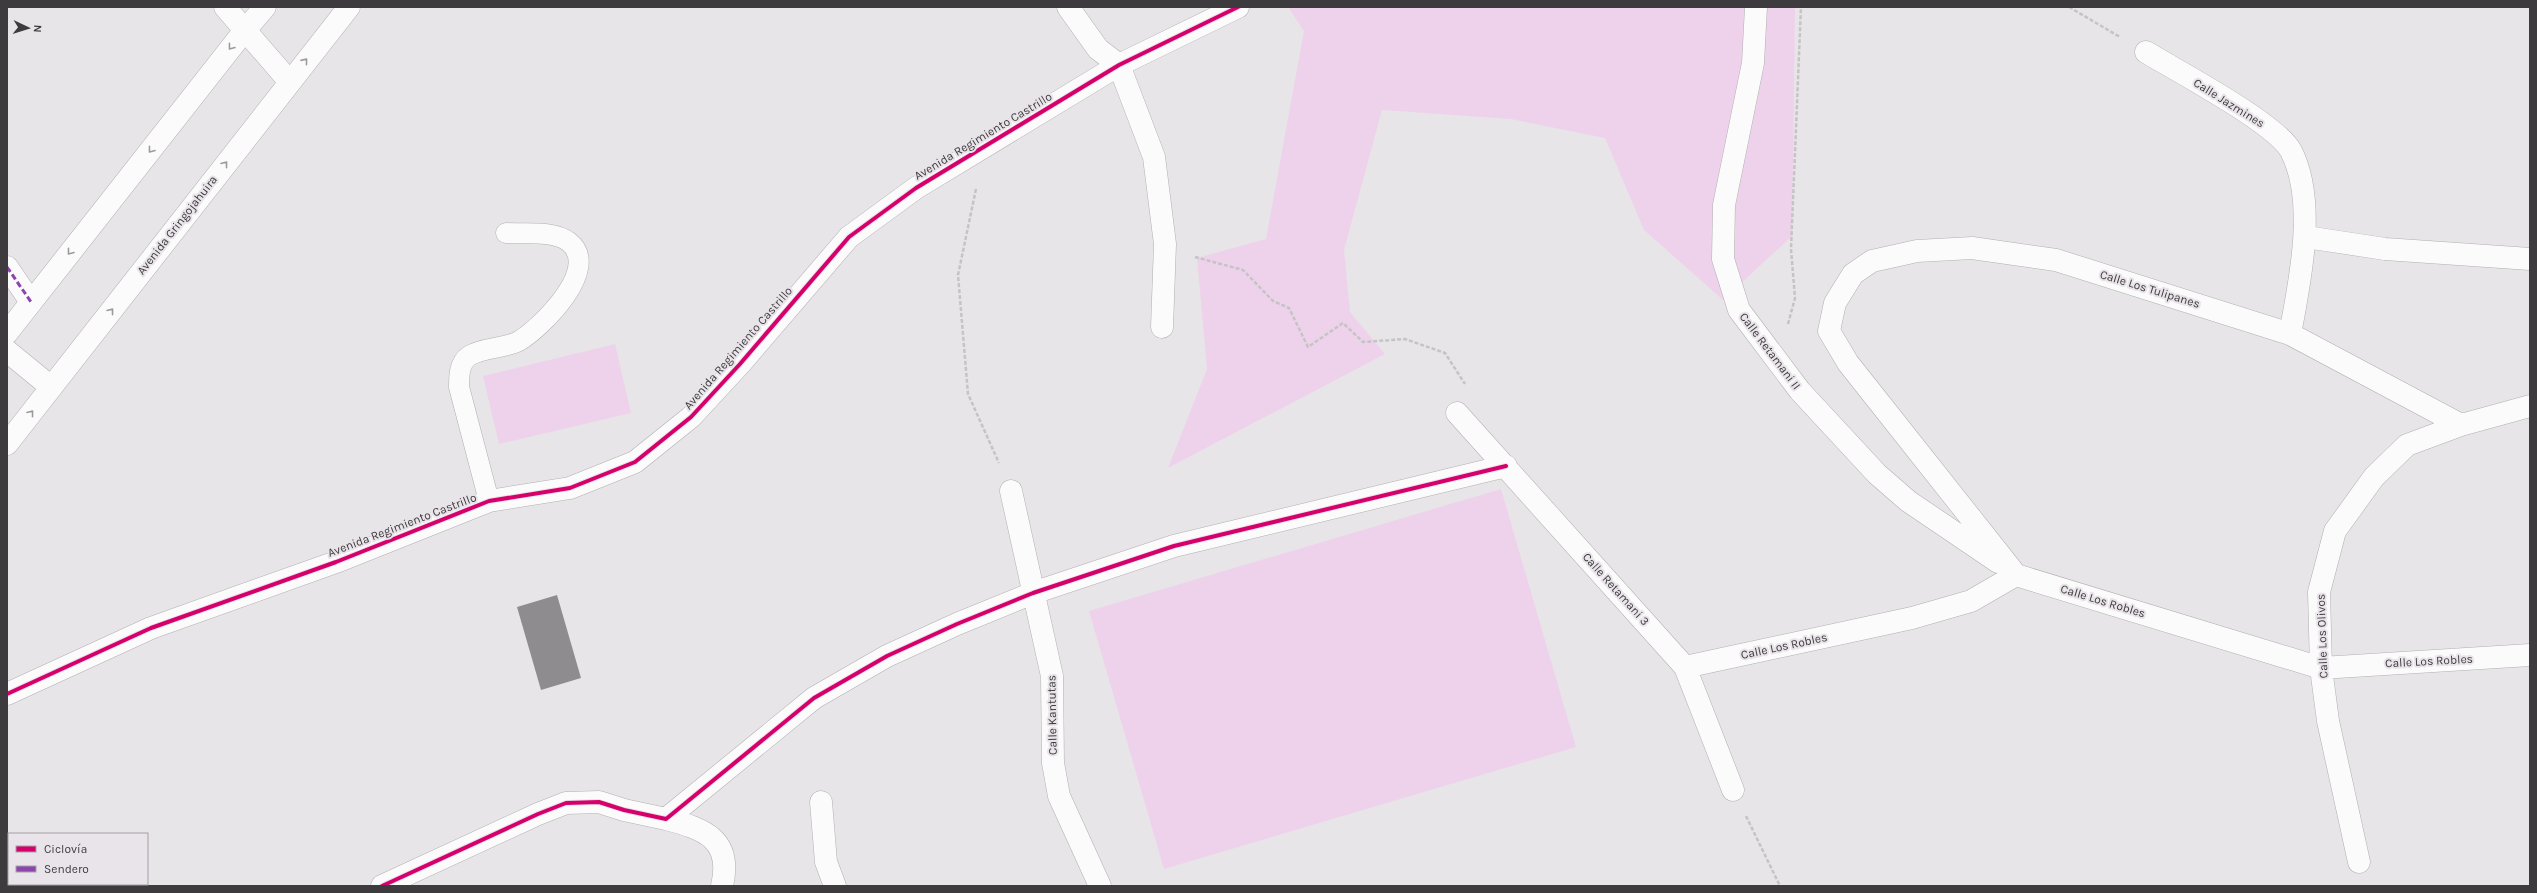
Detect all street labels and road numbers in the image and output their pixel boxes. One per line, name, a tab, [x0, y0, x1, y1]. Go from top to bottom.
street label: Calle Jazmines	[2191, 76, 2267, 130]
street label: Avenida Regimiento Castrillo	[912, 89, 1054, 183]
street label: Avenida Gringojahuira	[134, 173, 220, 277]
street label: Calle Los Tulipanes	[2098, 267, 2202, 311]
street label: Avenida Regimiento Castrillo	[681, 284, 795, 412]
street label: Calle Retamani II	[1737, 310, 1803, 392]
street label: Avenida Regimiento Castrillo	[326, 490, 478, 560]
street label: Calle Retamani 3	[1580, 550, 1652, 628]
street label: Calle Los Robles	[2059, 581, 2147, 621]
street label: Calle Los Olivos	[2314, 593, 2330, 679]
street label: Calle Los Robles	[1740, 630, 1828, 662]
street label: Calle Los Robles	[2385, 652, 2473, 670]
street label: Calle Kantutas	[1044, 675, 1060, 755]

